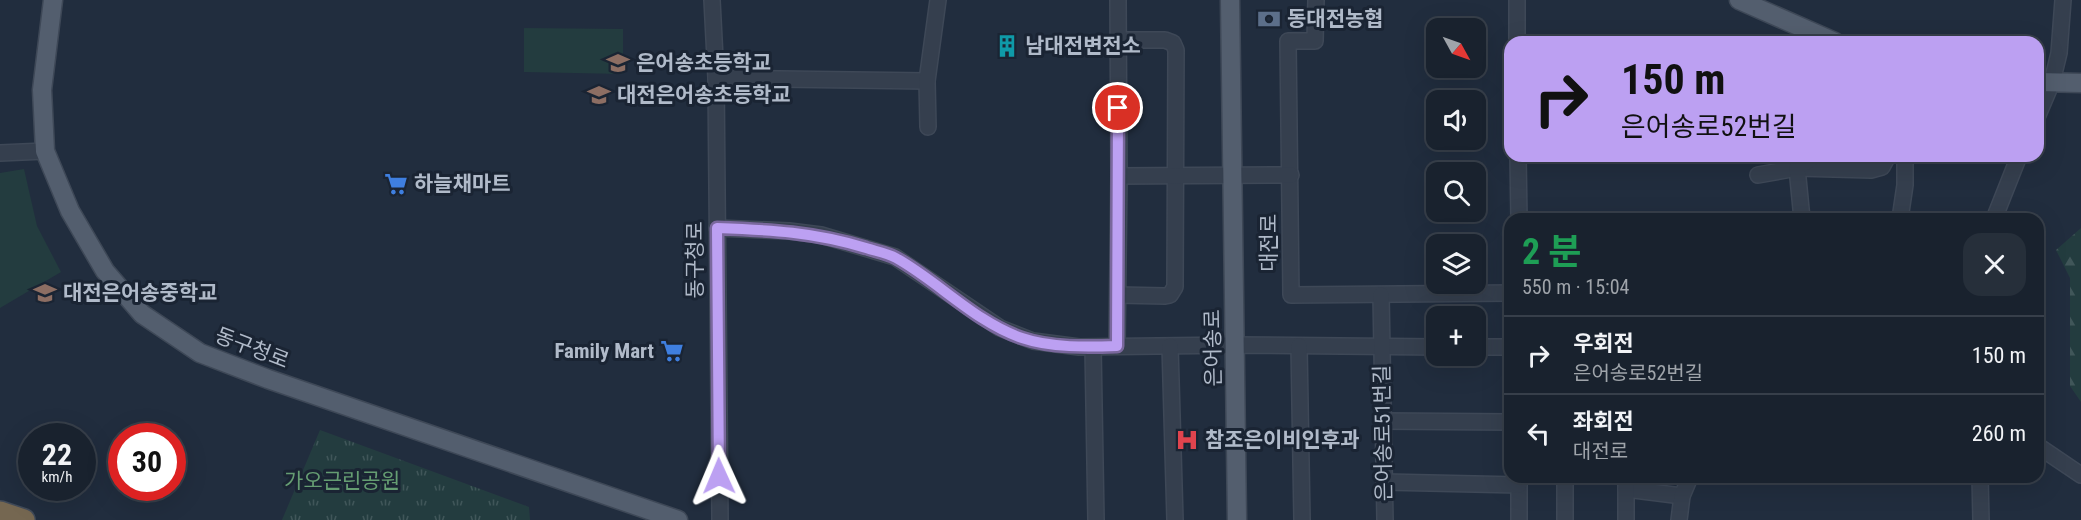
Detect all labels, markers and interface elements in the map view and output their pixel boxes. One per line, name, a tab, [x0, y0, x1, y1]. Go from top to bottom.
bank icon: 동대전농협	[1256, 6, 1282, 32]
place label: 동대전농협	[1287, 7, 1384, 31]
north arrow	[1426, 18, 1486, 78]
map controls	[1426, 18, 1486, 366]
building icon: 남대전변전소	[994, 33, 1020, 59]
place label: 남대전변전소	[1025, 34, 1141, 58]
school or university icon: 은어송초등학교	[605, 50, 631, 76]
place label: 은어송초등학교	[636, 51, 771, 75]
text: 150 m	[1621, 55, 1726, 104]
icon: right	[1522, 60, 1600, 138]
school or university icon: 대전은어송초등학교	[586, 82, 612, 108]
pin	[1092, 82, 1143, 133]
place label: 대전은어송초등학교	[617, 83, 791, 107]
button: sound	[1426, 90, 1486, 150]
icon: arrive	[1101, 91, 1134, 124]
text: 은어송로52번길	[1621, 111, 1797, 143]
button: search	[1426, 162, 1486, 222]
supermarket icon: 하늘채마트	[383, 171, 409, 197]
place label: 하늘채마트	[414, 172, 511, 196]
street label: 대전로	[1257, 214, 1281, 272]
street label: 동구청로	[683, 221, 707, 299]
text: 2 분	[1522, 231, 1582, 273]
button: close	[1963, 233, 2026, 296]
button: layers	[1426, 234, 1486, 294]
text: 550 m · 15:04	[1522, 275, 1629, 299]
school or university icon: 대전은어송중학교	[32, 280, 58, 306]
place label: 대전은어송중학교	[63, 281, 218, 305]
button: +	[1426, 306, 1486, 366]
street label: 은어송로	[1200, 309, 1226, 387]
street label: 동구청로	[212, 323, 292, 373]
text: 우회전	[1573, 331, 1634, 356]
supermarket icon: Family Mart	[659, 338, 685, 364]
place label: Family Mart	[554, 339, 654, 363]
icon: right	[1522, 339, 1555, 372]
text: 150 m	[1972, 343, 2026, 368]
text: 은어송로52번길	[1573, 361, 1703, 385]
street label: 은어송로51번길	[1370, 364, 1396, 502]
text: 좌회전	[1573, 409, 1634, 434]
icon: left	[1522, 417, 1555, 450]
text: 260 m	[1972, 421, 2026, 446]
speed limit sign: 30	[108, 423, 186, 501]
hospital icon: 참조은이비인후과	[1174, 427, 1200, 453]
place label: 참조은이비인후과	[1205, 428, 1360, 452]
text: 22	[42, 437, 72, 472]
text: 대전로	[1573, 439, 1628, 463]
position arrow	[687, 444, 751, 508]
text: km/h	[42, 468, 72, 486]
park label: 가오근린공원	[284, 469, 400, 493]

